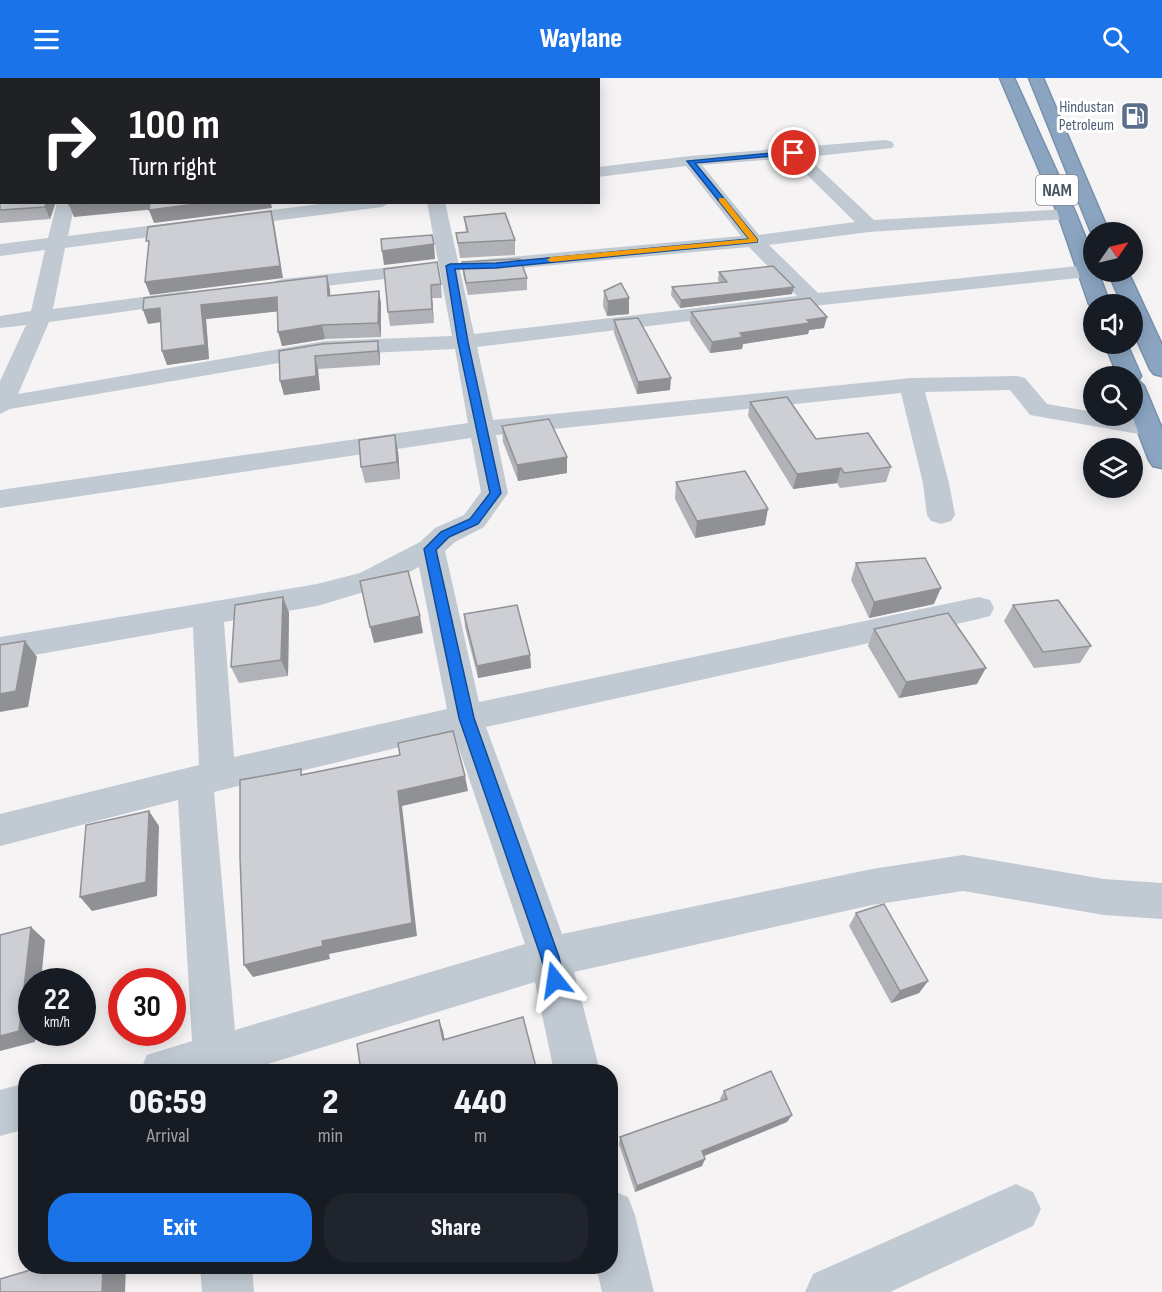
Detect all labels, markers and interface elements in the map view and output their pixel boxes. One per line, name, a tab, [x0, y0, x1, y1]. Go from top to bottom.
icon: menu	[30, 23, 63, 56]
text: Waylane	[540, 23, 622, 55]
icon: search	[1099, 23, 1132, 56]
place label: Hindustan Petroleum	[1059, 98, 1114, 135]
text: 100 m	[129, 100, 220, 151]
fuel station icon: Hindustan Petroleum	[1119, 100, 1151, 132]
icon: right	[30, 102, 108, 180]
pin	[768, 127, 819, 178]
icon: arrive	[777, 136, 810, 169]
text: Turn right	[129, 151, 216, 183]
road number: NAM	[1036, 175, 1078, 205]
north arrow	[1083, 222, 1143, 282]
map controls	[1083, 222, 1143, 498]
button: sound	[1083, 294, 1143, 354]
button: search	[1083, 366, 1143, 426]
button: layers	[1083, 438, 1143, 498]
position arrow	[523, 948, 587, 1012]
speed limit sign: 30	[108, 968, 186, 1046]
text: 22	[44, 982, 70, 1018]
text: km/h	[44, 1013, 70, 1032]
text: 06:59	[129, 1081, 207, 1124]
text: 2	[322, 1081, 339, 1124]
text: 440	[454, 1081, 507, 1124]
text: Arrival	[146, 1124, 189, 1148]
text: min	[318, 1124, 343, 1148]
text: m	[474, 1124, 487, 1148]
button: Exit	[48, 1193, 312, 1262]
button: Share	[324, 1193, 588, 1262]

